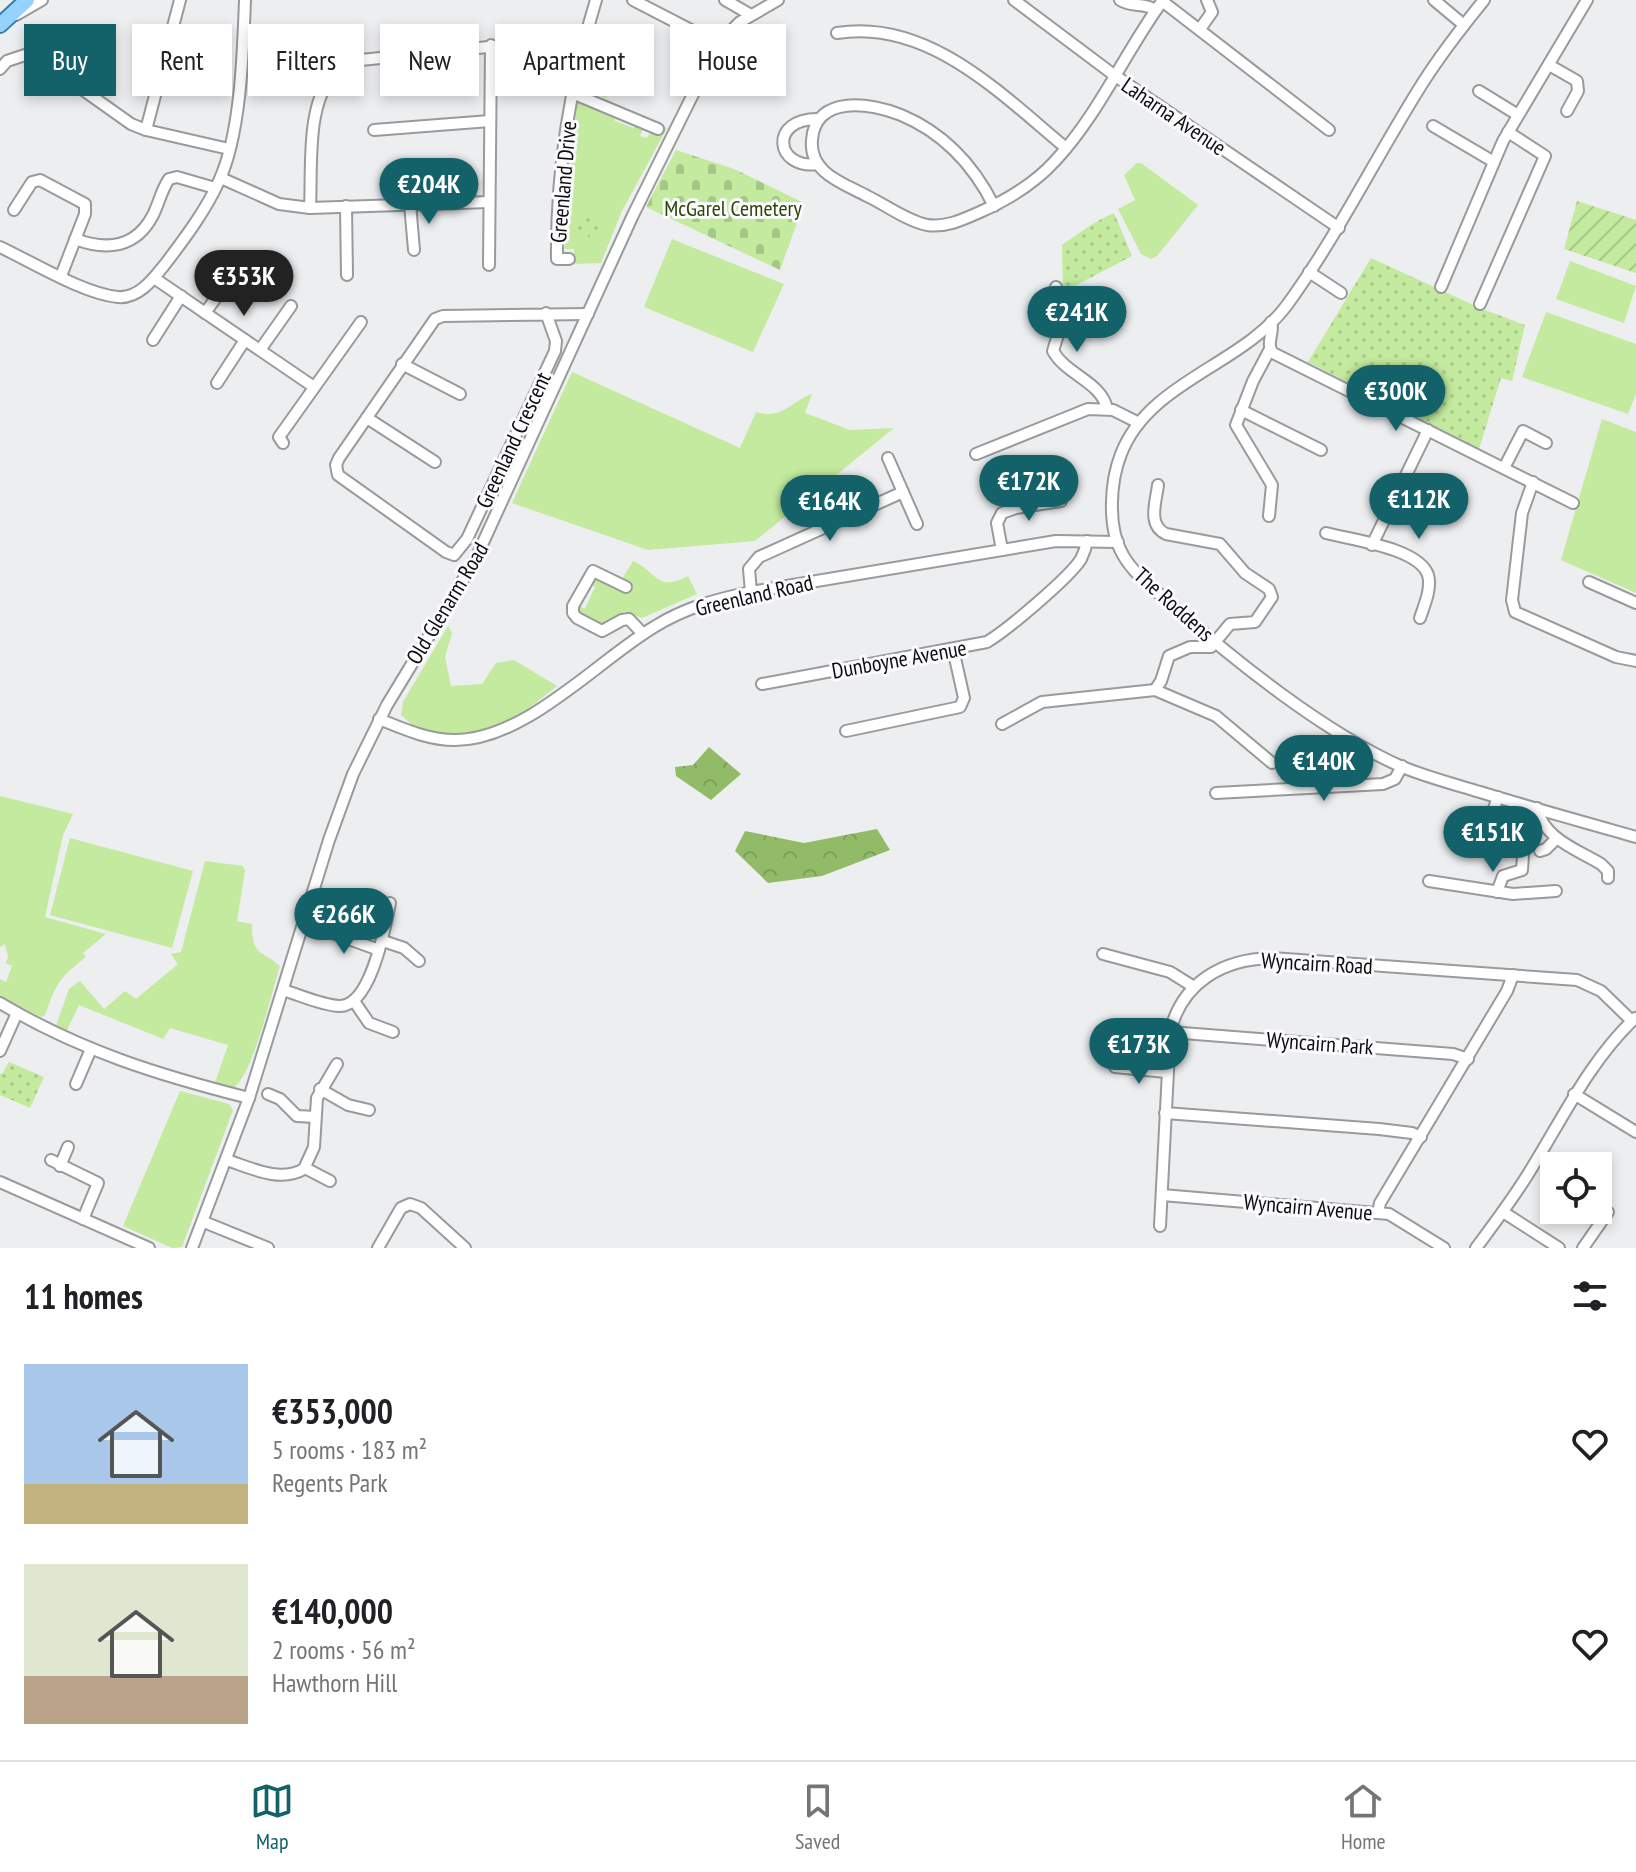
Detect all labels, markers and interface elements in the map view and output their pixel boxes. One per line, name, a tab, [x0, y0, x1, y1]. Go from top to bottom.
chip: Buy	[24, 24, 116, 96]
chip: Rent	[132, 24, 232, 96]
chip: Filters	[248, 24, 364, 96]
chip: New	[380, 24, 479, 96]
chip: Apartment	[495, 24, 654, 96]
chip: House	[670, 24, 786, 96]
street label: Laharna Avenue	[1116, 71, 1232, 161]
street label: Greenland Drive	[544, 120, 582, 244]
pin: €204K	[373, 158, 485, 226]
text: €204K	[397, 167, 461, 200]
park label: McGarel Cemetery	[664, 194, 803, 222]
pin: €353K	[188, 250, 300, 318]
text: €353K	[212, 259, 276, 292]
pin: €241K	[1021, 286, 1133, 354]
text: €241K	[1045, 295, 1109, 328]
pin: €300K	[1340, 365, 1452, 433]
street label: Greenland Crescent	[469, 368, 557, 512]
text: €300K	[1364, 374, 1428, 407]
pin: €172K	[973, 455, 1085, 523]
text: €172K	[997, 464, 1061, 497]
pin: €112K	[1363, 473, 1475, 541]
pin: €164K	[774, 475, 886, 543]
text: €112K	[1387, 482, 1451, 515]
text: €164K	[798, 484, 862, 517]
street label: Old Glenarm Road	[400, 537, 494, 669]
street label: The Roddens	[1128, 561, 1220, 647]
street label: Greenland Road	[692, 568, 816, 622]
street label: Dunboyne Avenue	[829, 633, 969, 685]
pin: €140K	[1268, 735, 1380, 803]
text: €140K	[1292, 744, 1356, 777]
pin: €151K	[1437, 806, 1549, 874]
text: €151K	[1461, 815, 1525, 848]
pin: €266K	[288, 888, 400, 956]
text: €266K	[312, 897, 376, 930]
street label: Wyncairn Road	[1260, 946, 1374, 980]
pin: €173K	[1083, 1018, 1195, 1086]
street label: Wyncairn Park	[1266, 1025, 1375, 1061]
text: €173K	[1107, 1027, 1171, 1060]
map controls	[1540, 1152, 1612, 1224]
button: locate	[1540, 1152, 1612, 1224]
street label: Wyncairn Avenue	[1242, 1187, 1374, 1227]
text: 11 homes	[24, 1274, 143, 1318]
icon: filters	[1568, 1274, 1612, 1318]
text: €353,000	[272, 1389, 393, 1433]
icon: home	[88, 1396, 184, 1492]
icon: heart	[1568, 1422, 1612, 1466]
text: 5 rooms · 183 m²	[272, 1433, 427, 1466]
text: Regents Park	[272, 1466, 387, 1499]
text: €140,000	[272, 1589, 393, 1633]
icon: home	[88, 1596, 184, 1692]
icon: heart	[1568, 1622, 1612, 1666]
text: 2 rooms · 56 m²	[272, 1633, 416, 1666]
text: Hawthorn Hill	[272, 1666, 397, 1699]
tab: Map	[250, 1779, 294, 1855]
tab: Saved	[795, 1779, 840, 1855]
tab: Home	[1341, 1779, 1386, 1855]

